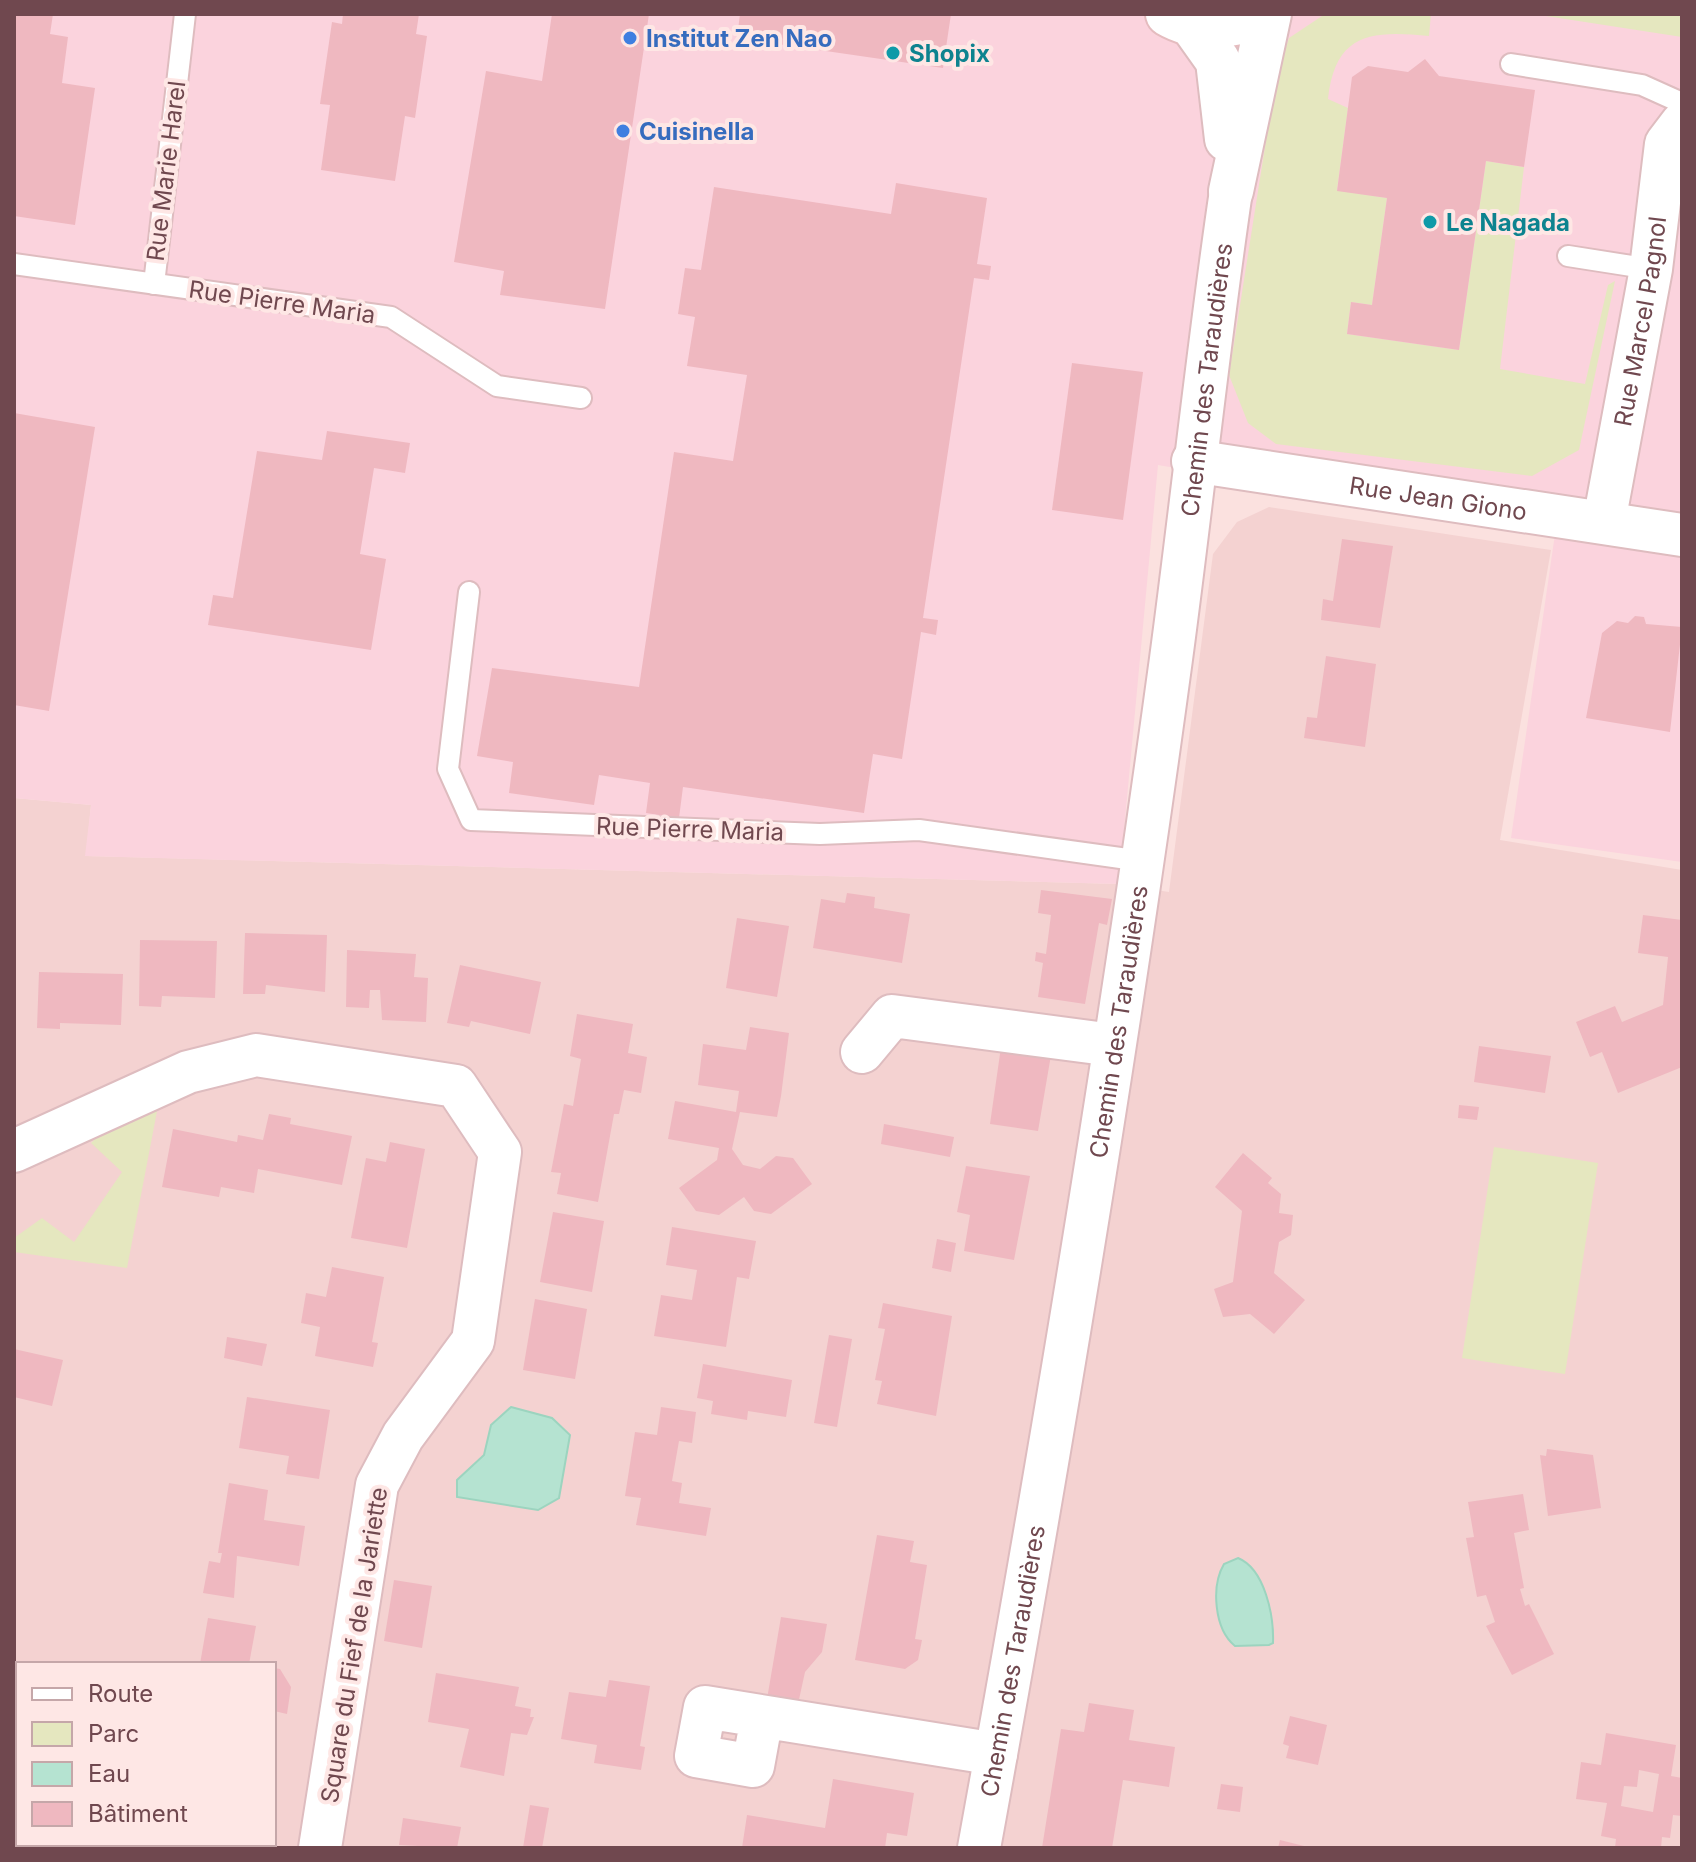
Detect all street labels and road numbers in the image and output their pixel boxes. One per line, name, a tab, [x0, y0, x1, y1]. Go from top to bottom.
street label: Rue Marie Harel	[141, 79, 191, 263]
street label: Rue Marcel Pagnol	[1608, 215, 1672, 429]
street label: Chemin des Taraudières	[1175, 241, 1238, 518]
street label: Rue Pierre Maria	[187, 275, 377, 329]
street label: Rue Jean Giono	[1347, 470, 1529, 526]
street label: Rue Pierre Maria	[595, 811, 785, 847]
street label: Chemin des Taraudières	[1083, 883, 1153, 1160]
street label: Square du Fief de la Jariette	[315, 1485, 393, 1805]
street label: Chemin des Taraudières	[974, 1523, 1051, 1799]

